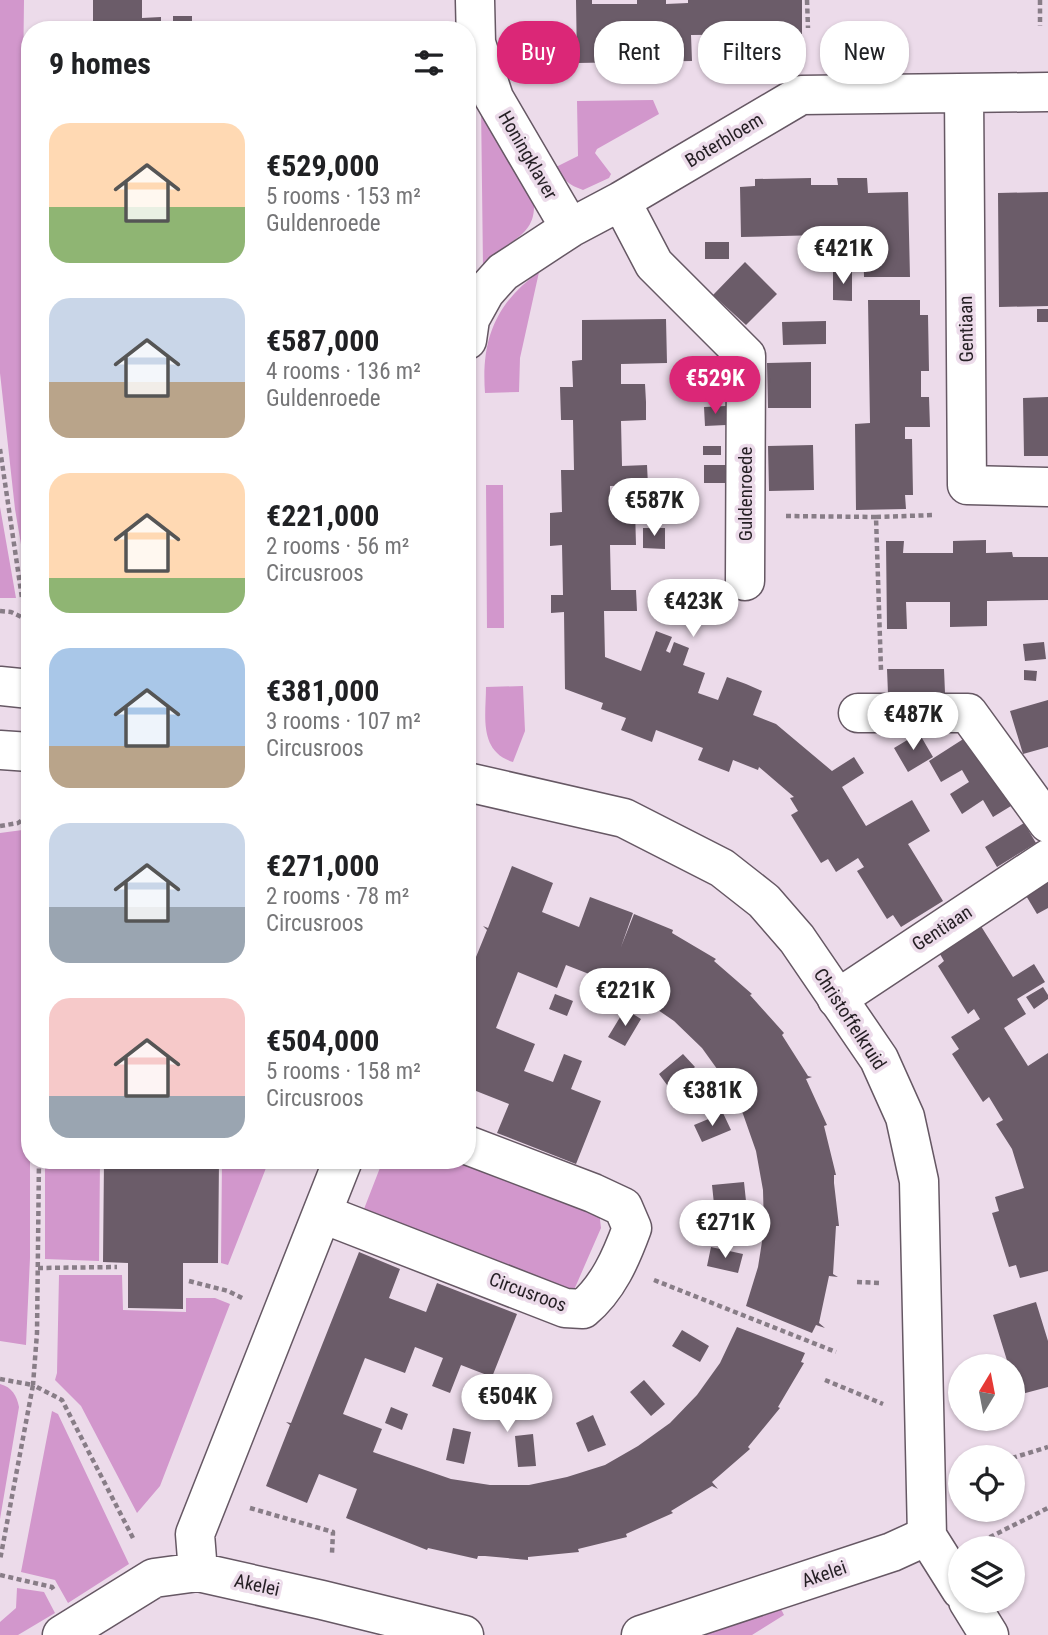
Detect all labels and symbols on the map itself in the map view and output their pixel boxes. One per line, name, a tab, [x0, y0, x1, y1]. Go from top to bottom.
street label: Honingklaver	[494, 107, 563, 203]
street label: Boterbloem	[681, 108, 767, 172]
pin: €421K	[794, 226, 892, 286]
street label: Gentiaan	[954, 295, 978, 363]
pin: €529K	[666, 356, 764, 416]
street label: Guldenroede	[734, 447, 757, 541]
pin: €587K	[605, 478, 703, 538]
pin: €423K	[644, 580, 742, 639]
pin: €487K	[864, 692, 962, 752]
street label: Gentiaan	[908, 900, 976, 956]
street label: Christoffelkruid	[809, 964, 891, 1074]
pin: €221K	[576, 968, 674, 1028]
pin: €381K	[663, 1068, 761, 1128]
pin: €271K	[676, 1200, 774, 1260]
street label: Circusroos	[486, 1267, 570, 1317]
north arrow	[948, 1354, 1026, 1432]
pin: €504K	[458, 1374, 556, 1434]
street label: Akelei	[799, 1556, 849, 1592]
street label: Akelei	[232, 1569, 282, 1601]

